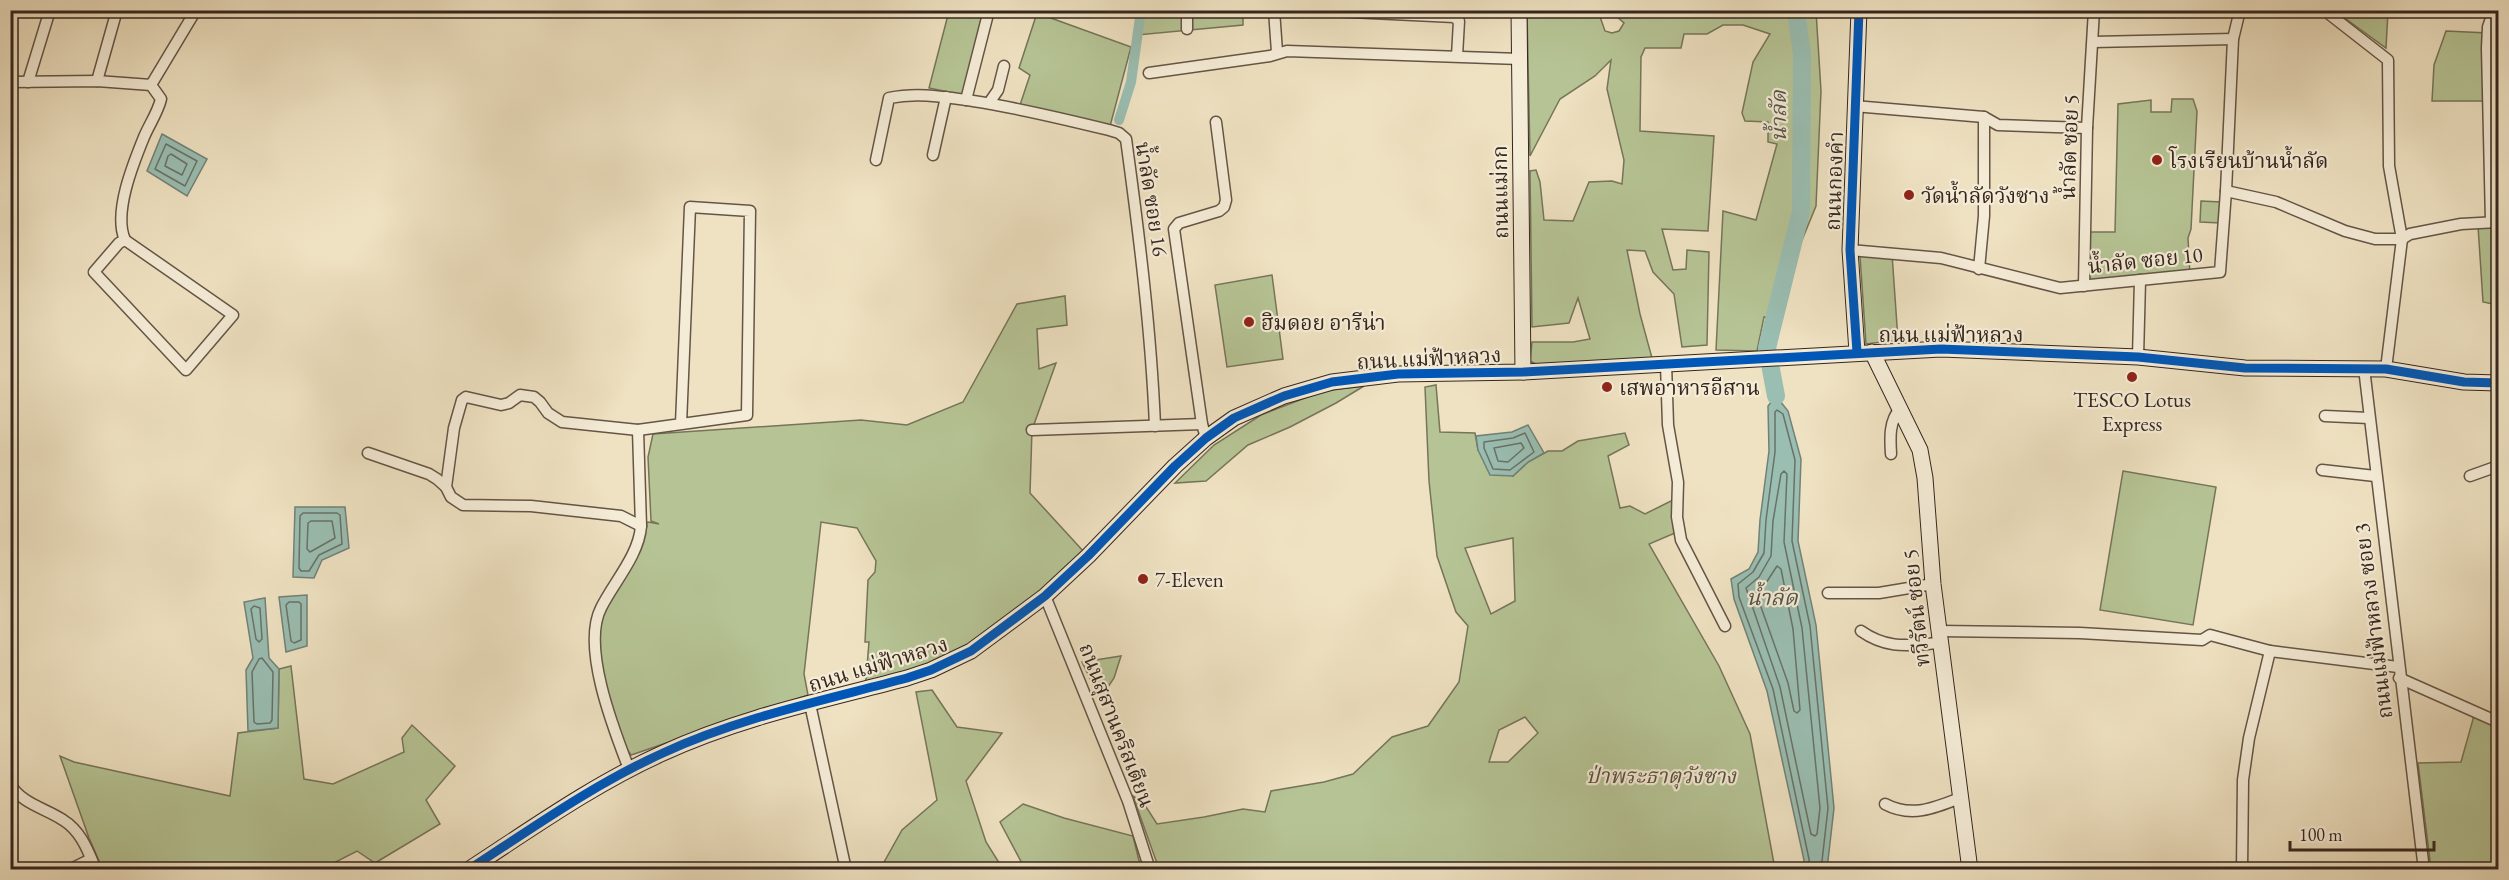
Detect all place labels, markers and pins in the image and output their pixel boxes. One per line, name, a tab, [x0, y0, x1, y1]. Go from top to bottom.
place label: โรงเรียนบ้านน้ำลัด	[2168, 145, 2329, 174]
marker: โรงเรียนบ้านน้ำลัด	[2150, 153, 2164, 167]
place label: วัดน้ำลัดวังซาง	[1921, 180, 2050, 209]
marker: วัดน้ำลัดวังซาง	[1902, 188, 1916, 202]
place label: ฮิมดอย อารีน่า	[1261, 309, 1386, 336]
marker: ฮิมดอย อารีน่า	[1242, 315, 1256, 329]
marker: TESCO Lotus Express	[2125, 370, 2139, 384]
place label: เสพอาหารอีสาน	[1619, 374, 1760, 401]
marker: เสพอาหารอีสาน	[1600, 380, 1614, 394]
place label: TESCO Lotus Express	[2073, 386, 2191, 437]
place label: 7-Eleven	[1155, 566, 1224, 593]
marker: 7-Eleven	[1136, 572, 1150, 586]

